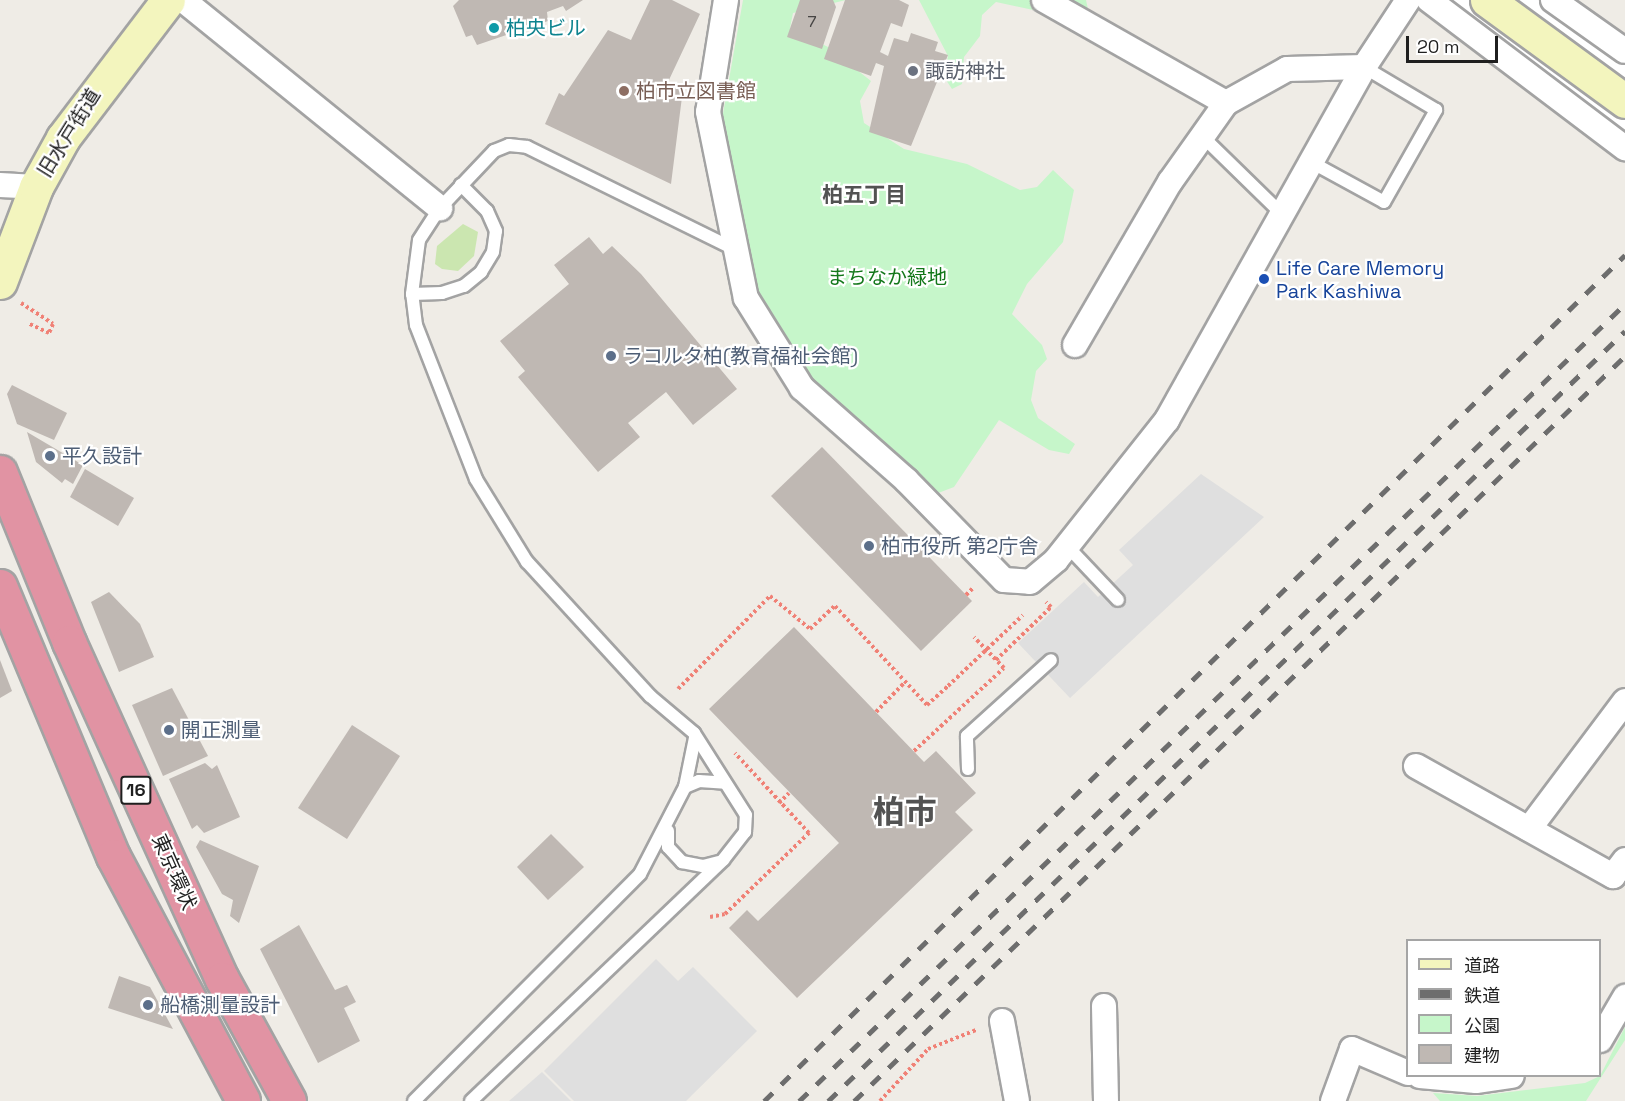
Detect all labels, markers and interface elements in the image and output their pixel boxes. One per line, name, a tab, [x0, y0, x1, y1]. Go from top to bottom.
house number: 7	[807, 12, 817, 32]
place label: 柏央ビル	[506, 16, 586, 40]
marker: 柏央ビル	[487, 21, 501, 35]
scale bar	[1409, 24, 1500, 62]
text: 20 m	[1417, 35, 1460, 58]
place label: 諏訪神社	[925, 59, 1005, 83]
marker: 諏訪神社	[906, 64, 920, 78]
place label: 柏市立図書館	[636, 79, 756, 103]
street label: 旧水戸街道	[32, 84, 106, 182]
marker: 柏市立図書館	[617, 84, 631, 98]
district label: 柏五丁目	[822, 182, 906, 208]
place label: Life Care Memory Park Kashiwa	[1276, 256, 1444, 303]
park label: まちなか緑地	[827, 265, 947, 289]
marker: Life Care Memory Park Kashiwa	[1257, 272, 1271, 286]
place label: ラコルタ柏(教育福祉会館)	[623, 344, 858, 368]
marker: ラコルタ柏(教育福祉会館)	[604, 349, 618, 363]
place label: 平久設計	[62, 444, 142, 468]
marker: 平久設計	[43, 449, 57, 463]
place label: 柏市役所 第2庁舎	[881, 534, 1038, 558]
marker: 柏市役所 第2庁舎	[862, 539, 876, 553]
place label: 開正測量	[181, 718, 261, 742]
marker: 開正測量	[162, 723, 176, 737]
road number: 16	[120, 775, 152, 805]
district label: 柏市	[873, 793, 937, 831]
street label: 東京環状	[147, 831, 201, 913]
legend	[1406, 939, 1601, 1077]
text: 道路	[1464, 954, 1500, 977]
text: 鉄道	[1464, 984, 1500, 1007]
place label: 船橋測量設計	[160, 993, 280, 1017]
marker: 船橋測量設計	[141, 998, 155, 1012]
text: 公園	[1464, 1014, 1500, 1037]
text: 建物	[1464, 1044, 1500, 1067]

